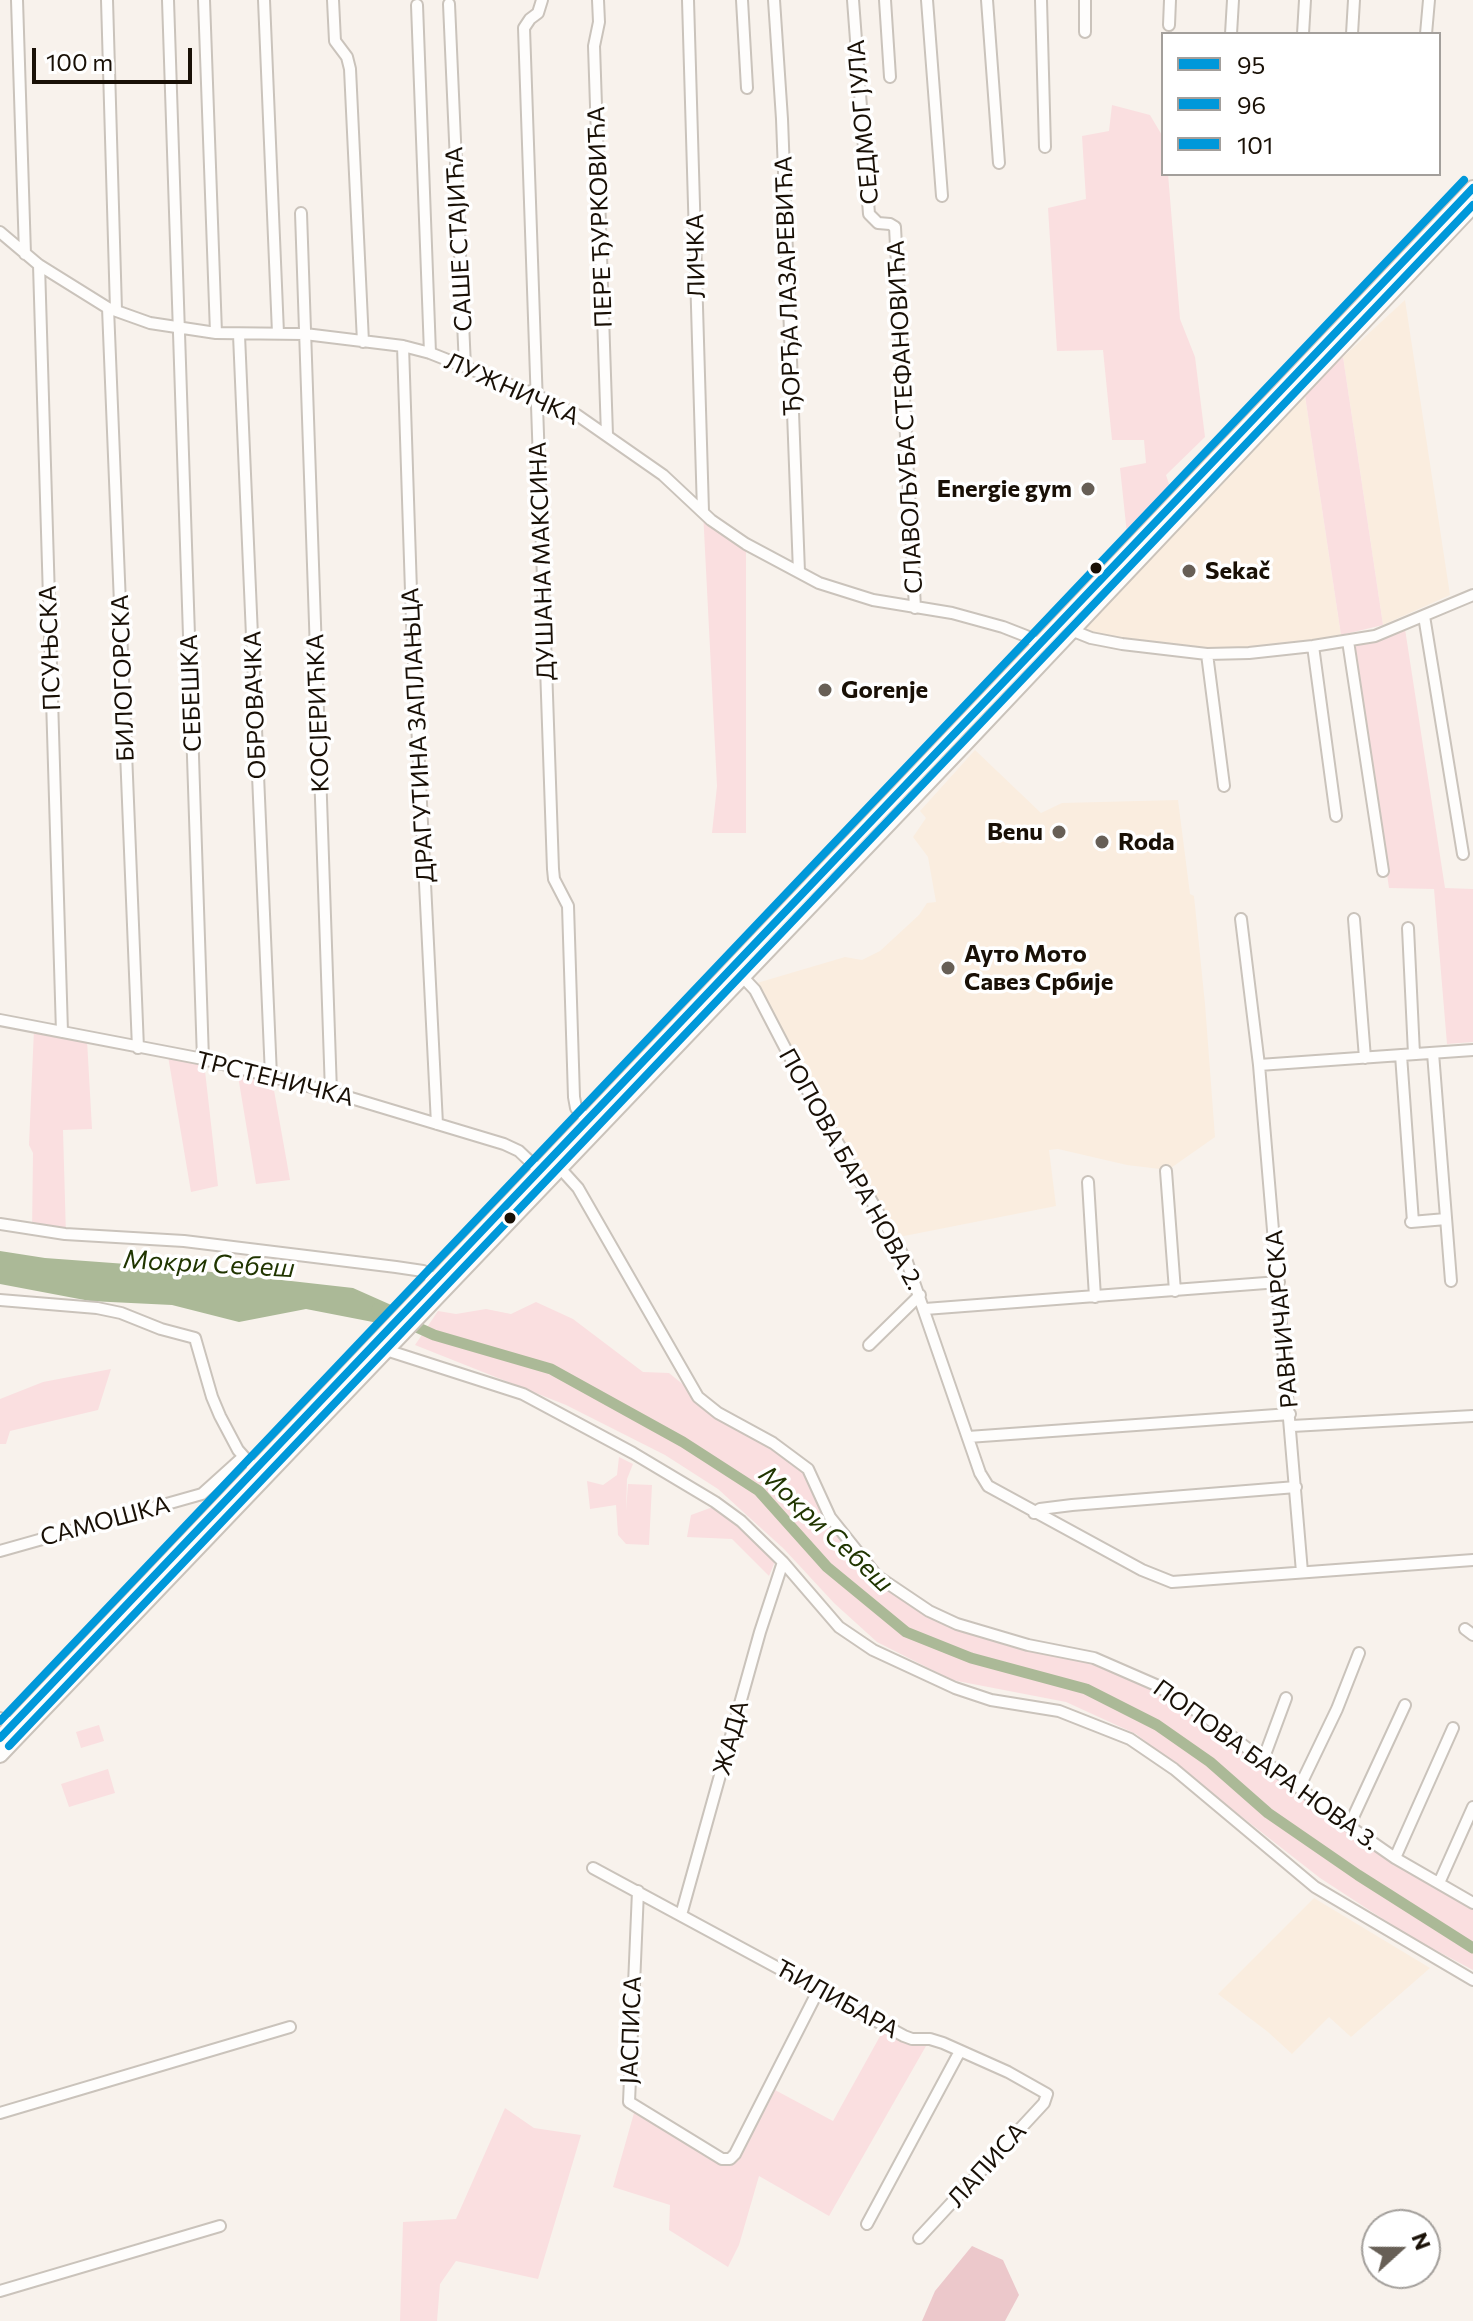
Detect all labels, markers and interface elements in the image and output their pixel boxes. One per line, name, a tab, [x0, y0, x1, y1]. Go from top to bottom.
scale bar	[36, 32, 196, 82]
legend	[1161, 32, 1441, 176]
street label: СЕДМОГ ЈУЛА	[841, 38, 885, 206]
text: 100 m	[46, 47, 113, 76]
text: 95	[1237, 50, 1265, 79]
text: 96	[1237, 90, 1266, 119]
street label: ПЕРЕ ЂУРКОВИЋА	[582, 106, 618, 328]
text: 101	[1237, 130, 1273, 159]
street label: САШЕ СТАЈИЋА	[440, 146, 478, 332]
street label: ЂОРЂА ЛАЗАРЕВИЋА	[769, 155, 807, 417]
street label: ЛИЧКА	[681, 213, 711, 299]
street label: СЛАВОЉУБА СТЕФАНОВИЋА	[881, 240, 929, 594]
street label: ЛУЖНИЧКА	[440, 347, 584, 431]
street label: ДУШАНА МАКСИНА	[523, 441, 561, 681]
place label: Energie gym	[937, 475, 1072, 503]
marker: Energie gym	[1079, 480, 1097, 498]
place label: Sekač	[1205, 557, 1270, 585]
unlabelled marker	[1088, 560, 1104, 576]
marker: Sekač	[1180, 562, 1198, 580]
street label: ПСУЊСКА	[33, 585, 67, 711]
street label: ДРАГУТИНА ЗАПЛАЊЦА	[396, 587, 440, 883]
street label: БИЛОГОРСКА	[106, 594, 140, 762]
street label: ОБРОВАЧКА	[238, 630, 272, 780]
street label: КОСЈЕРИЋКА	[301, 633, 335, 793]
street label: СЕБЕШКА	[175, 634, 207, 752]
place label: Gorenje	[841, 676, 928, 704]
marker: Gorenje	[816, 681, 834, 699]
place label: Benu	[987, 818, 1043, 846]
marker: Benu	[1050, 823, 1068, 841]
place label: Roda	[1118, 828, 1175, 856]
marker: Roda	[1093, 833, 1111, 851]
place label: Ауто Мото Савез Србије	[964, 940, 1113, 996]
marker: Ауто Мото Савез Србије	[939, 959, 957, 977]
street label: ПОПОВА БАРА НОВА 2.	[773, 1043, 929, 1295]
street label: ТРСТЕНИЧКА	[193, 1045, 357, 1113]
unlabelled marker	[502, 1210, 518, 1226]
street label: РАВНИЧАРСКА	[1260, 1229, 1304, 1409]
water label: Мокри Себеш	[122, 1244, 296, 1284]
water label: Мокри Себеш	[752, 1459, 900, 1599]
street label: САМОШКА	[37, 1490, 173, 1552]
street label: ПОПОВА БАРА НОВА 3.	[1148, 1674, 1384, 1856]
street label: ЖАДА	[707, 1697, 755, 1779]
street label: ЋИЛИБАРА	[770, 1953, 904, 2045]
street label: ЈАСПИСА	[615, 1975, 647, 2085]
street label: ЛАПИСА	[942, 2117, 1032, 2213]
north arrow	[1361, 2209, 1441, 2289]
text: N	[1406, 2228, 1438, 2253]

